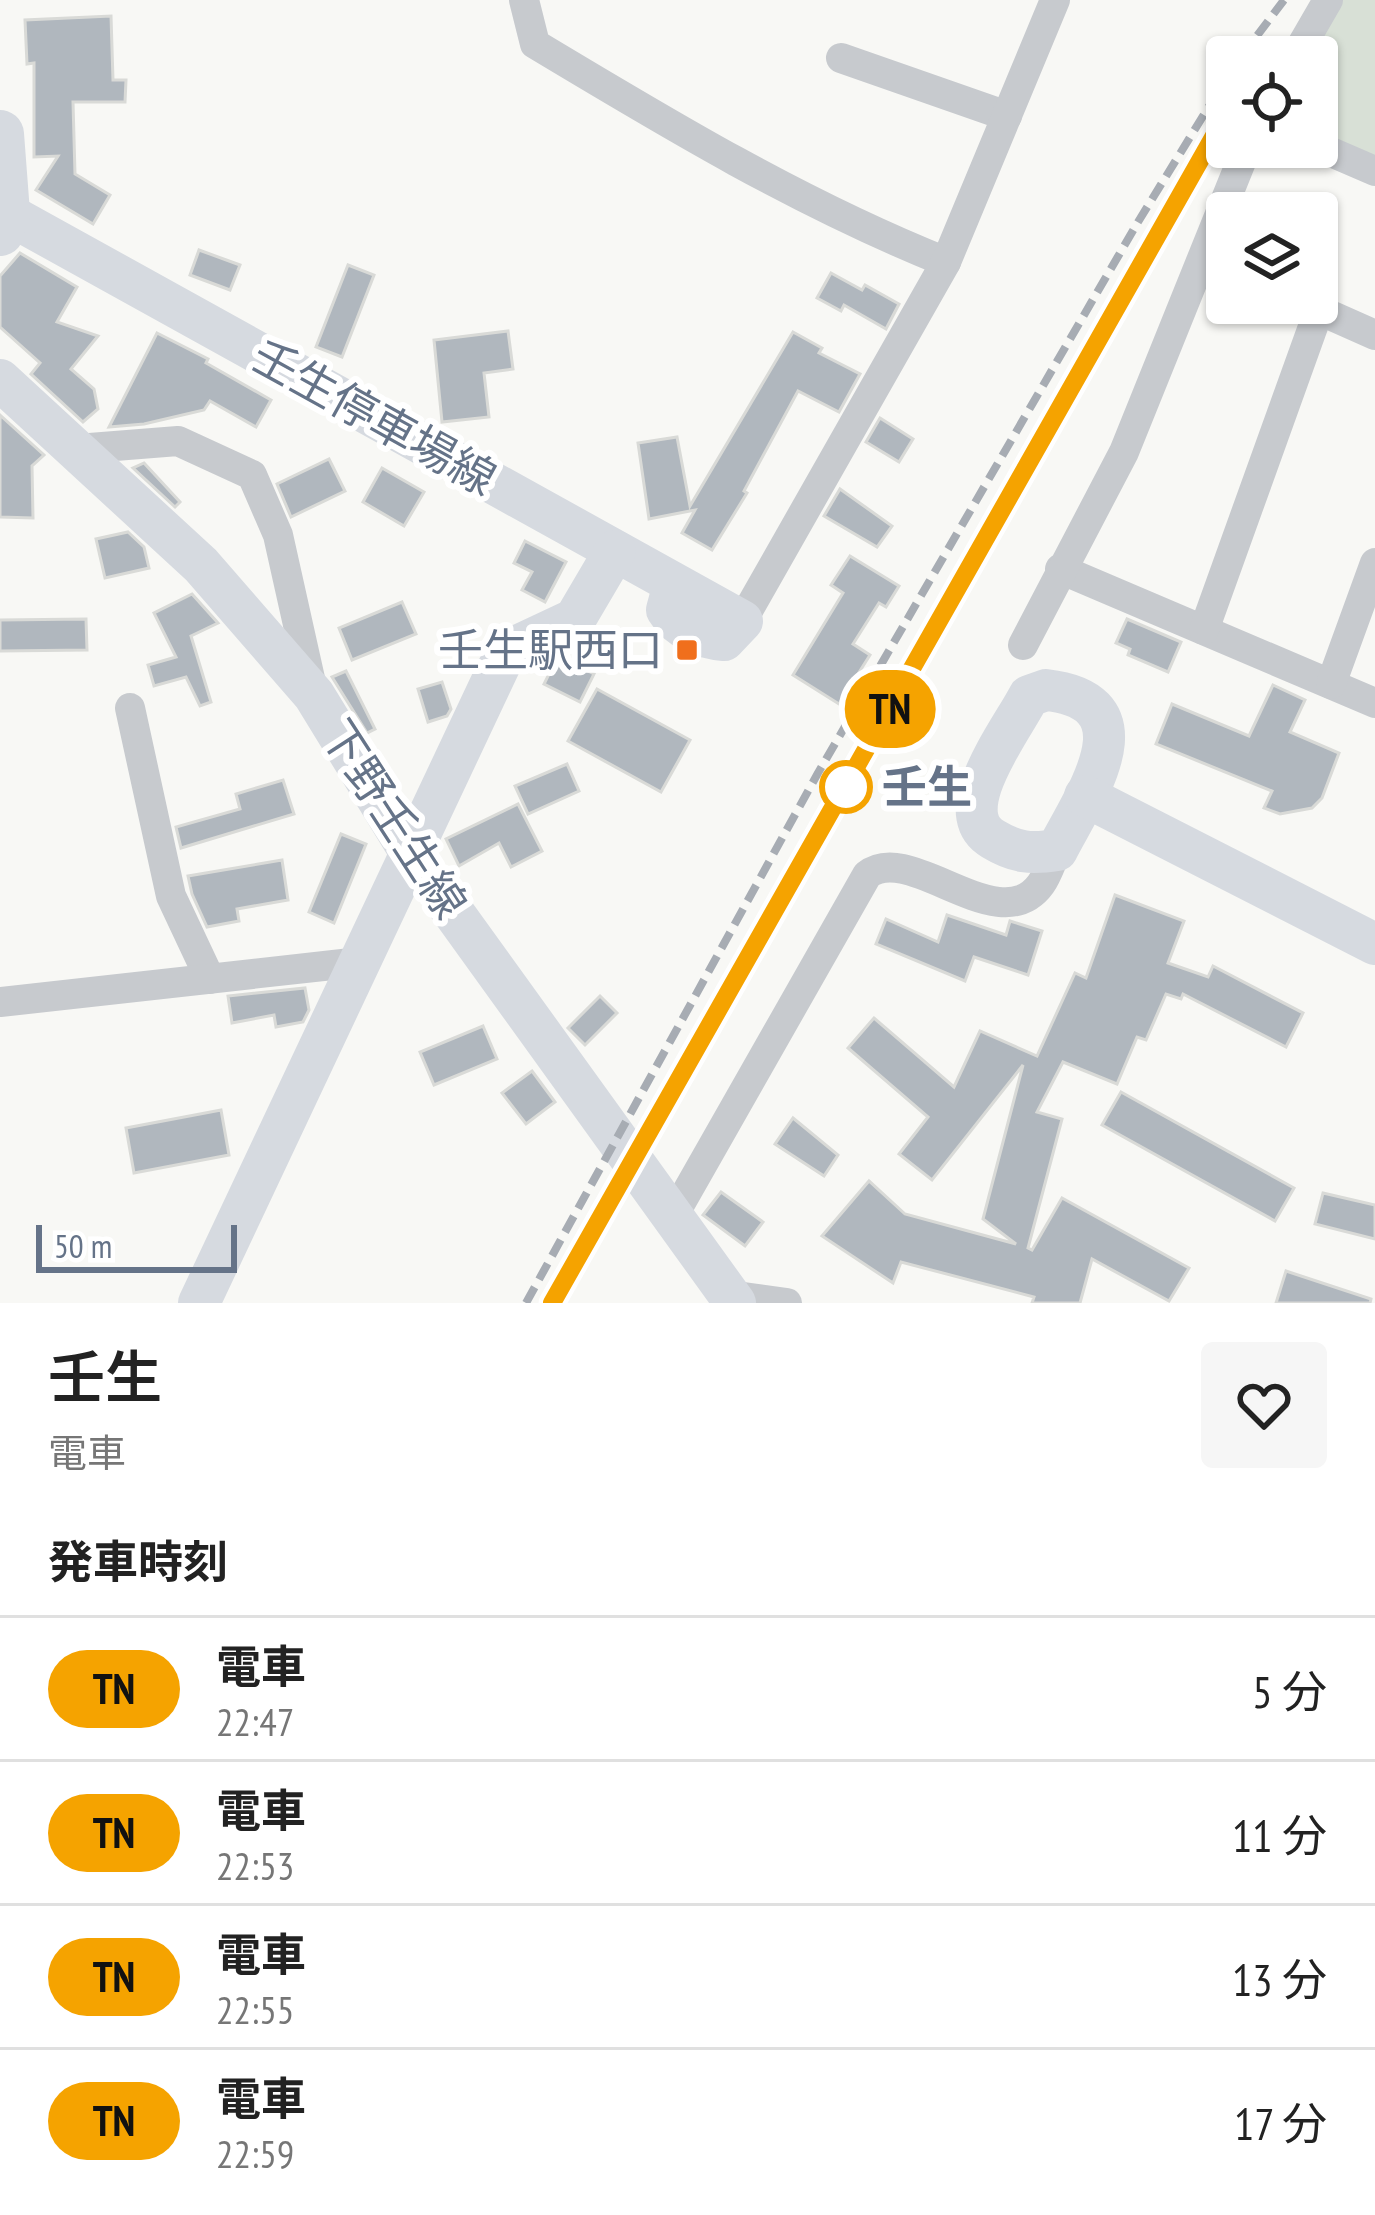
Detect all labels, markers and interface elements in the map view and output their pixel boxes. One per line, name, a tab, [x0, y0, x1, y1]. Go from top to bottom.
map controls	[1206, 36, 1338, 324]
button: locate	[1206, 36, 1338, 168]
button: layers	[1206, 192, 1338, 324]
street label: 壬生停車場線	[242, 325, 507, 507]
place label: 壬生駅西口	[438, 620, 663, 678]
marker: 壬生駅西口	[674, 637, 700, 663]
line badge: TN	[836, 670, 944, 748]
text: TN	[869, 681, 911, 736]
street label: 下野壬生線	[309, 708, 480, 929]
place label: 壬生	[882, 757, 972, 815]
marker: 壬生	[821, 762, 871, 812]
scale bar	[36, 1219, 237, 1272]
text: 50 m	[54, 1224, 112, 1267]
text: 壬生	[48, 1340, 162, 1414]
button: heart	[1201, 1342, 1327, 1468]
text: 電車	[48, 1427, 126, 1478]
text: 発車時刻	[48, 1532, 228, 1590]
text: 電車	[216, 1637, 306, 1695]
text: TN	[93, 1661, 135, 1716]
text: 5 分	[1252, 1662, 1327, 1720]
text: 22:47	[216, 1696, 294, 1747]
text: 電車	[216, 1781, 306, 1839]
text: TN	[93, 1805, 135, 1860]
text: 11 分	[1232, 1806, 1327, 1864]
text: 22:53	[216, 1840, 294, 1891]
text: 電車	[216, 1925, 306, 1983]
text: TN	[93, 1949, 135, 2004]
text: 13 分	[1232, 1950, 1327, 2008]
text: 22:55	[216, 1984, 294, 2035]
text: 電車	[216, 2069, 306, 2127]
text: TN	[93, 2093, 135, 2148]
text: 17 分	[1234, 2094, 1327, 2152]
text: 22:59	[216, 2128, 294, 2179]

